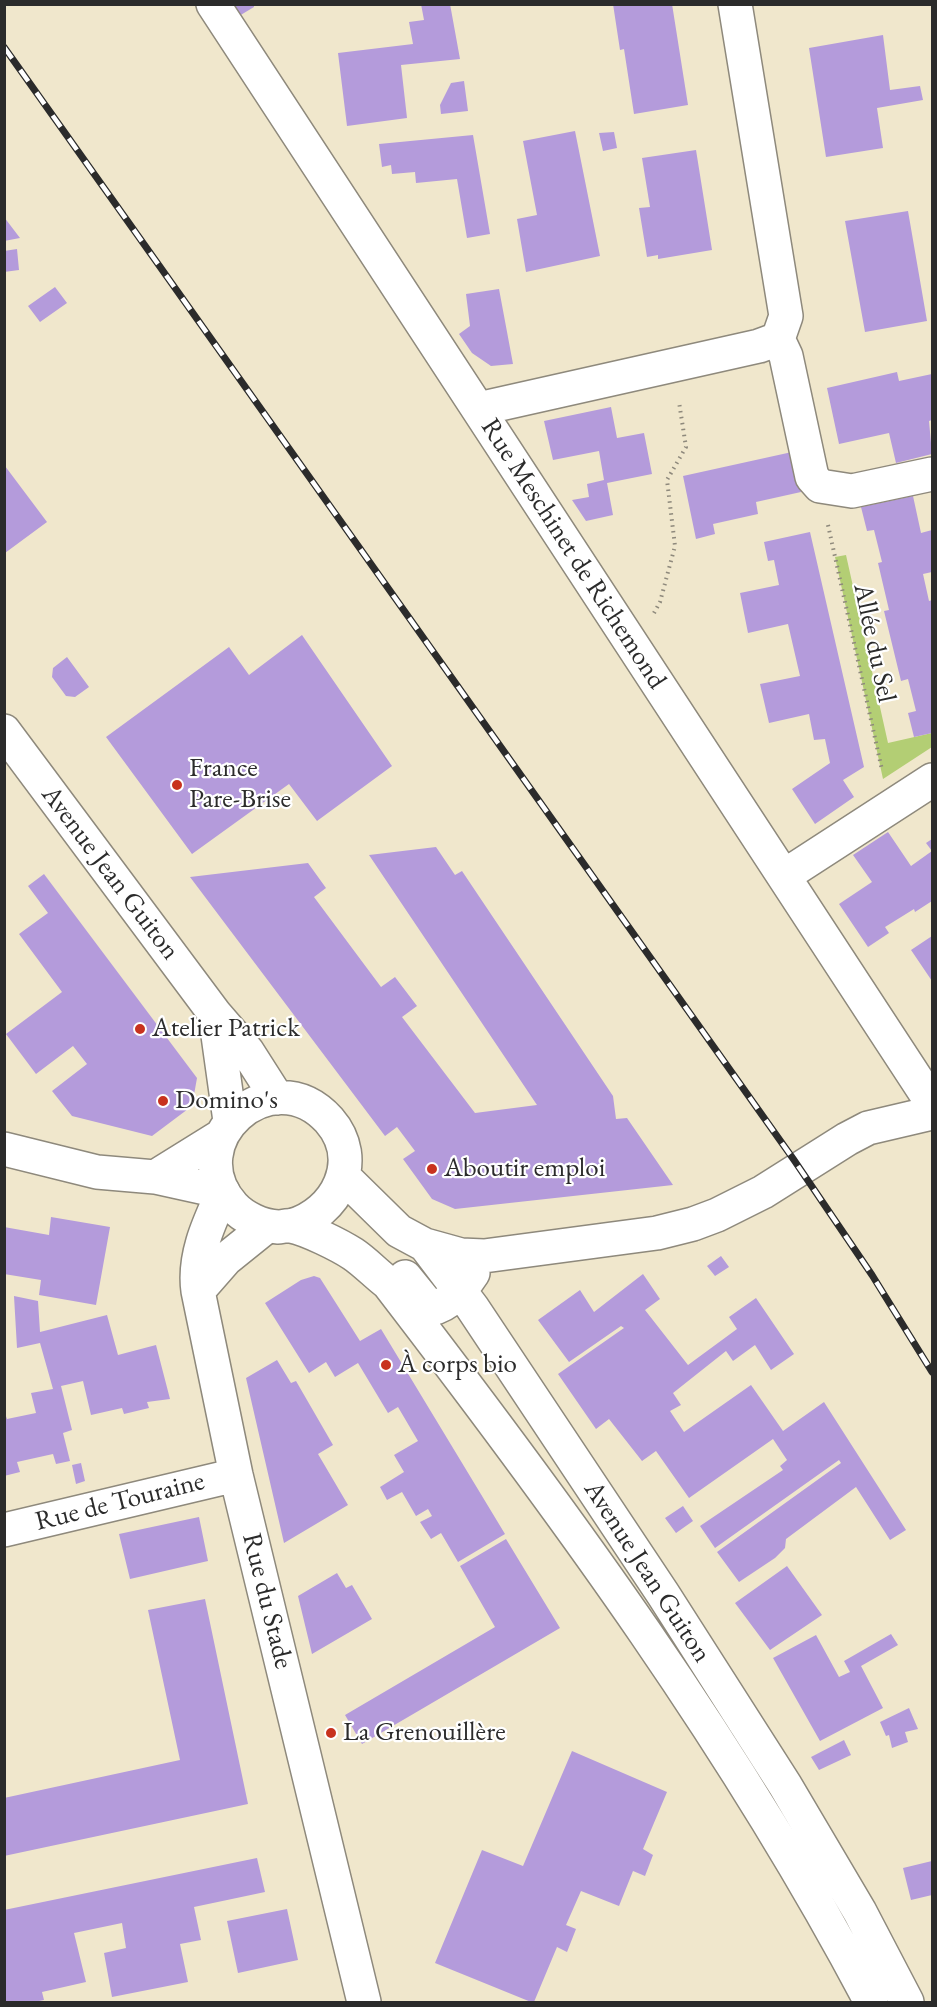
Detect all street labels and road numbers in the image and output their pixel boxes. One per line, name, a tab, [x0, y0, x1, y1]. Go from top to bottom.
street label: Rue Meschinet de Richemond	[473, 413, 673, 695]
street label: Allée du Sel	[846, 581, 902, 705]
street label: Avenue Jean Guiton	[34, 780, 186, 966]
street label: Rue de Touraine	[32, 1465, 208, 1539]
street label: Avenue Jean Guiton	[576, 1475, 718, 1669]
street label: Rue du Stade	[235, 1530, 299, 1672]

